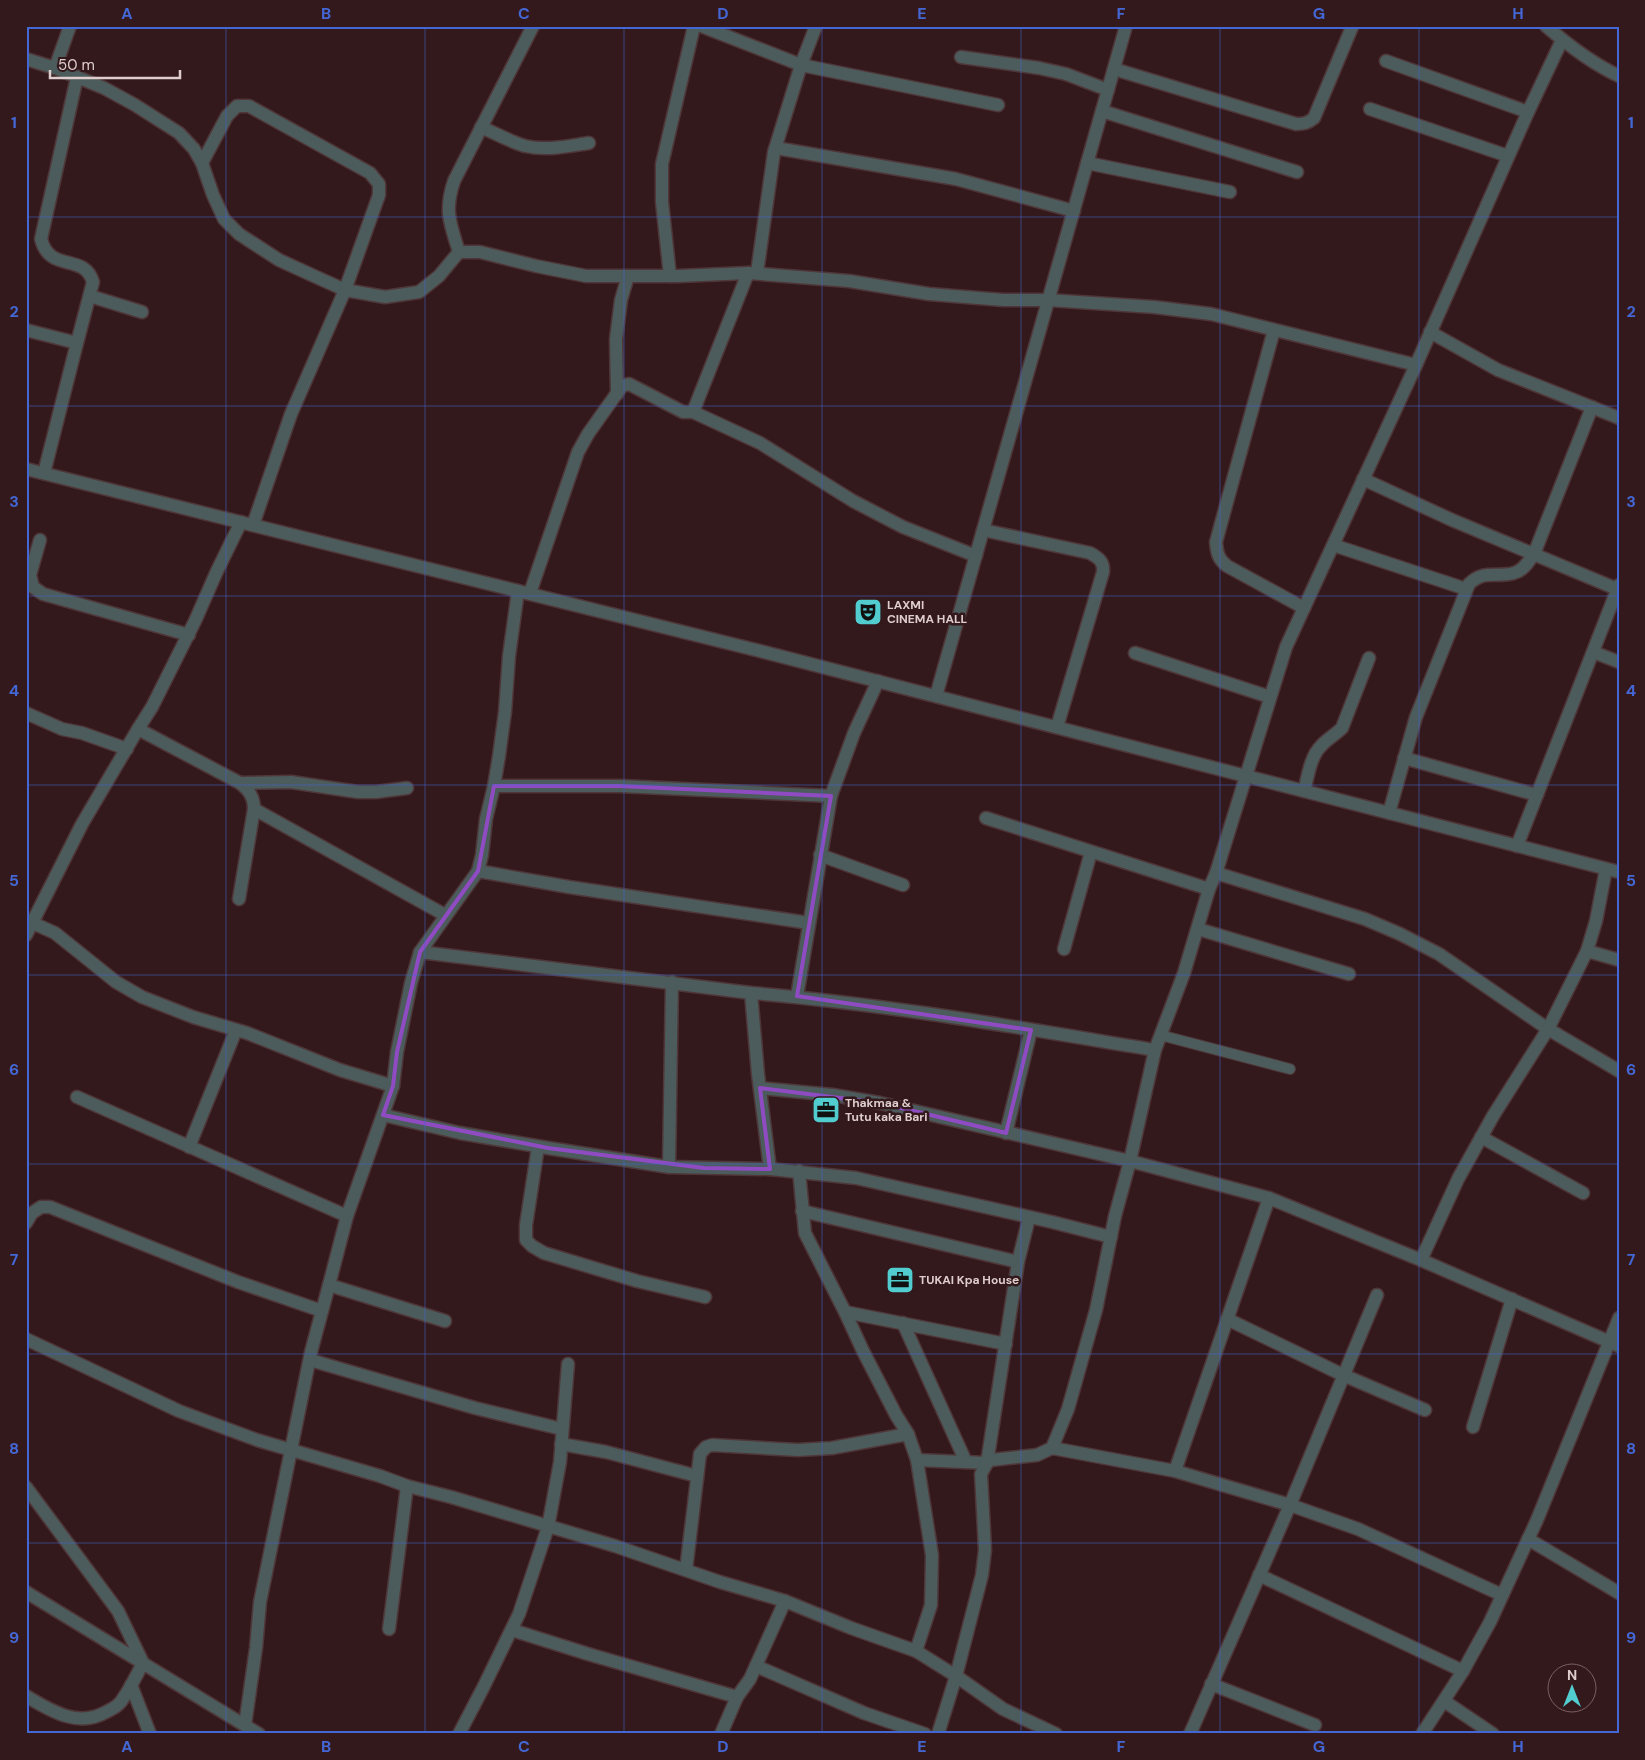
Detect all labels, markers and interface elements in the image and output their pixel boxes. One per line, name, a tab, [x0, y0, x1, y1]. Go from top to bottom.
text: A	[121, 3, 133, 24]
text: B	[321, 3, 331, 24]
text: C	[518, 3, 530, 24]
text: D	[717, 3, 729, 24]
text: E	[917, 3, 927, 24]
text: F	[1117, 3, 1126, 24]
text: G	[1313, 3, 1325, 24]
text: H	[1512, 3, 1524, 24]
scale bar	[50, 48, 180, 80]
text: 50 m	[58, 55, 95, 75]
text: 1	[11, 112, 17, 133]
text: 1	[1628, 112, 1634, 133]
text: 2	[9, 301, 19, 322]
text: 2	[1626, 301, 1636, 322]
text: 3	[9, 491, 19, 512]
text: 3	[1626, 491, 1636, 512]
theatre icon: LAXMI CINEMA HALL	[853, 597, 883, 627]
place label: LAXMI CINEMA HALL	[887, 597, 968, 627]
text: 4	[9, 680, 19, 701]
text: 4	[1626, 680, 1636, 701]
text: 5	[9, 870, 19, 891]
text: 5	[1626, 870, 1636, 891]
text: 6	[9, 1059, 19, 1080]
text: 6	[1626, 1059, 1636, 1080]
office icon: Thakmaa & Tutu kaka Bari	[811, 1095, 841, 1125]
place label: Thakmaa & Tutu kaka Bari	[845, 1095, 928, 1125]
text: 7	[10, 1249, 19, 1270]
text: 7	[1627, 1249, 1636, 1270]
office icon: TUKAI Kpa House	[885, 1265, 915, 1295]
place label: TUKAI Kpa House	[919, 1272, 1019, 1288]
text: 8	[9, 1438, 19, 1459]
text: 8	[1626, 1438, 1636, 1459]
text: 9	[9, 1627, 19, 1648]
text: 9	[1626, 1627, 1636, 1648]
north arrow	[1548, 1662, 1598, 1712]
text: N	[1567, 1666, 1577, 1684]
text: A	[121, 1736, 133, 1757]
text: B	[321, 1736, 331, 1757]
text: C	[518, 1736, 530, 1757]
text: D	[717, 1736, 729, 1757]
text: E	[917, 1736, 927, 1757]
text: F	[1117, 1736, 1126, 1757]
text: G	[1313, 1736, 1325, 1757]
text: H	[1512, 1736, 1524, 1757]

